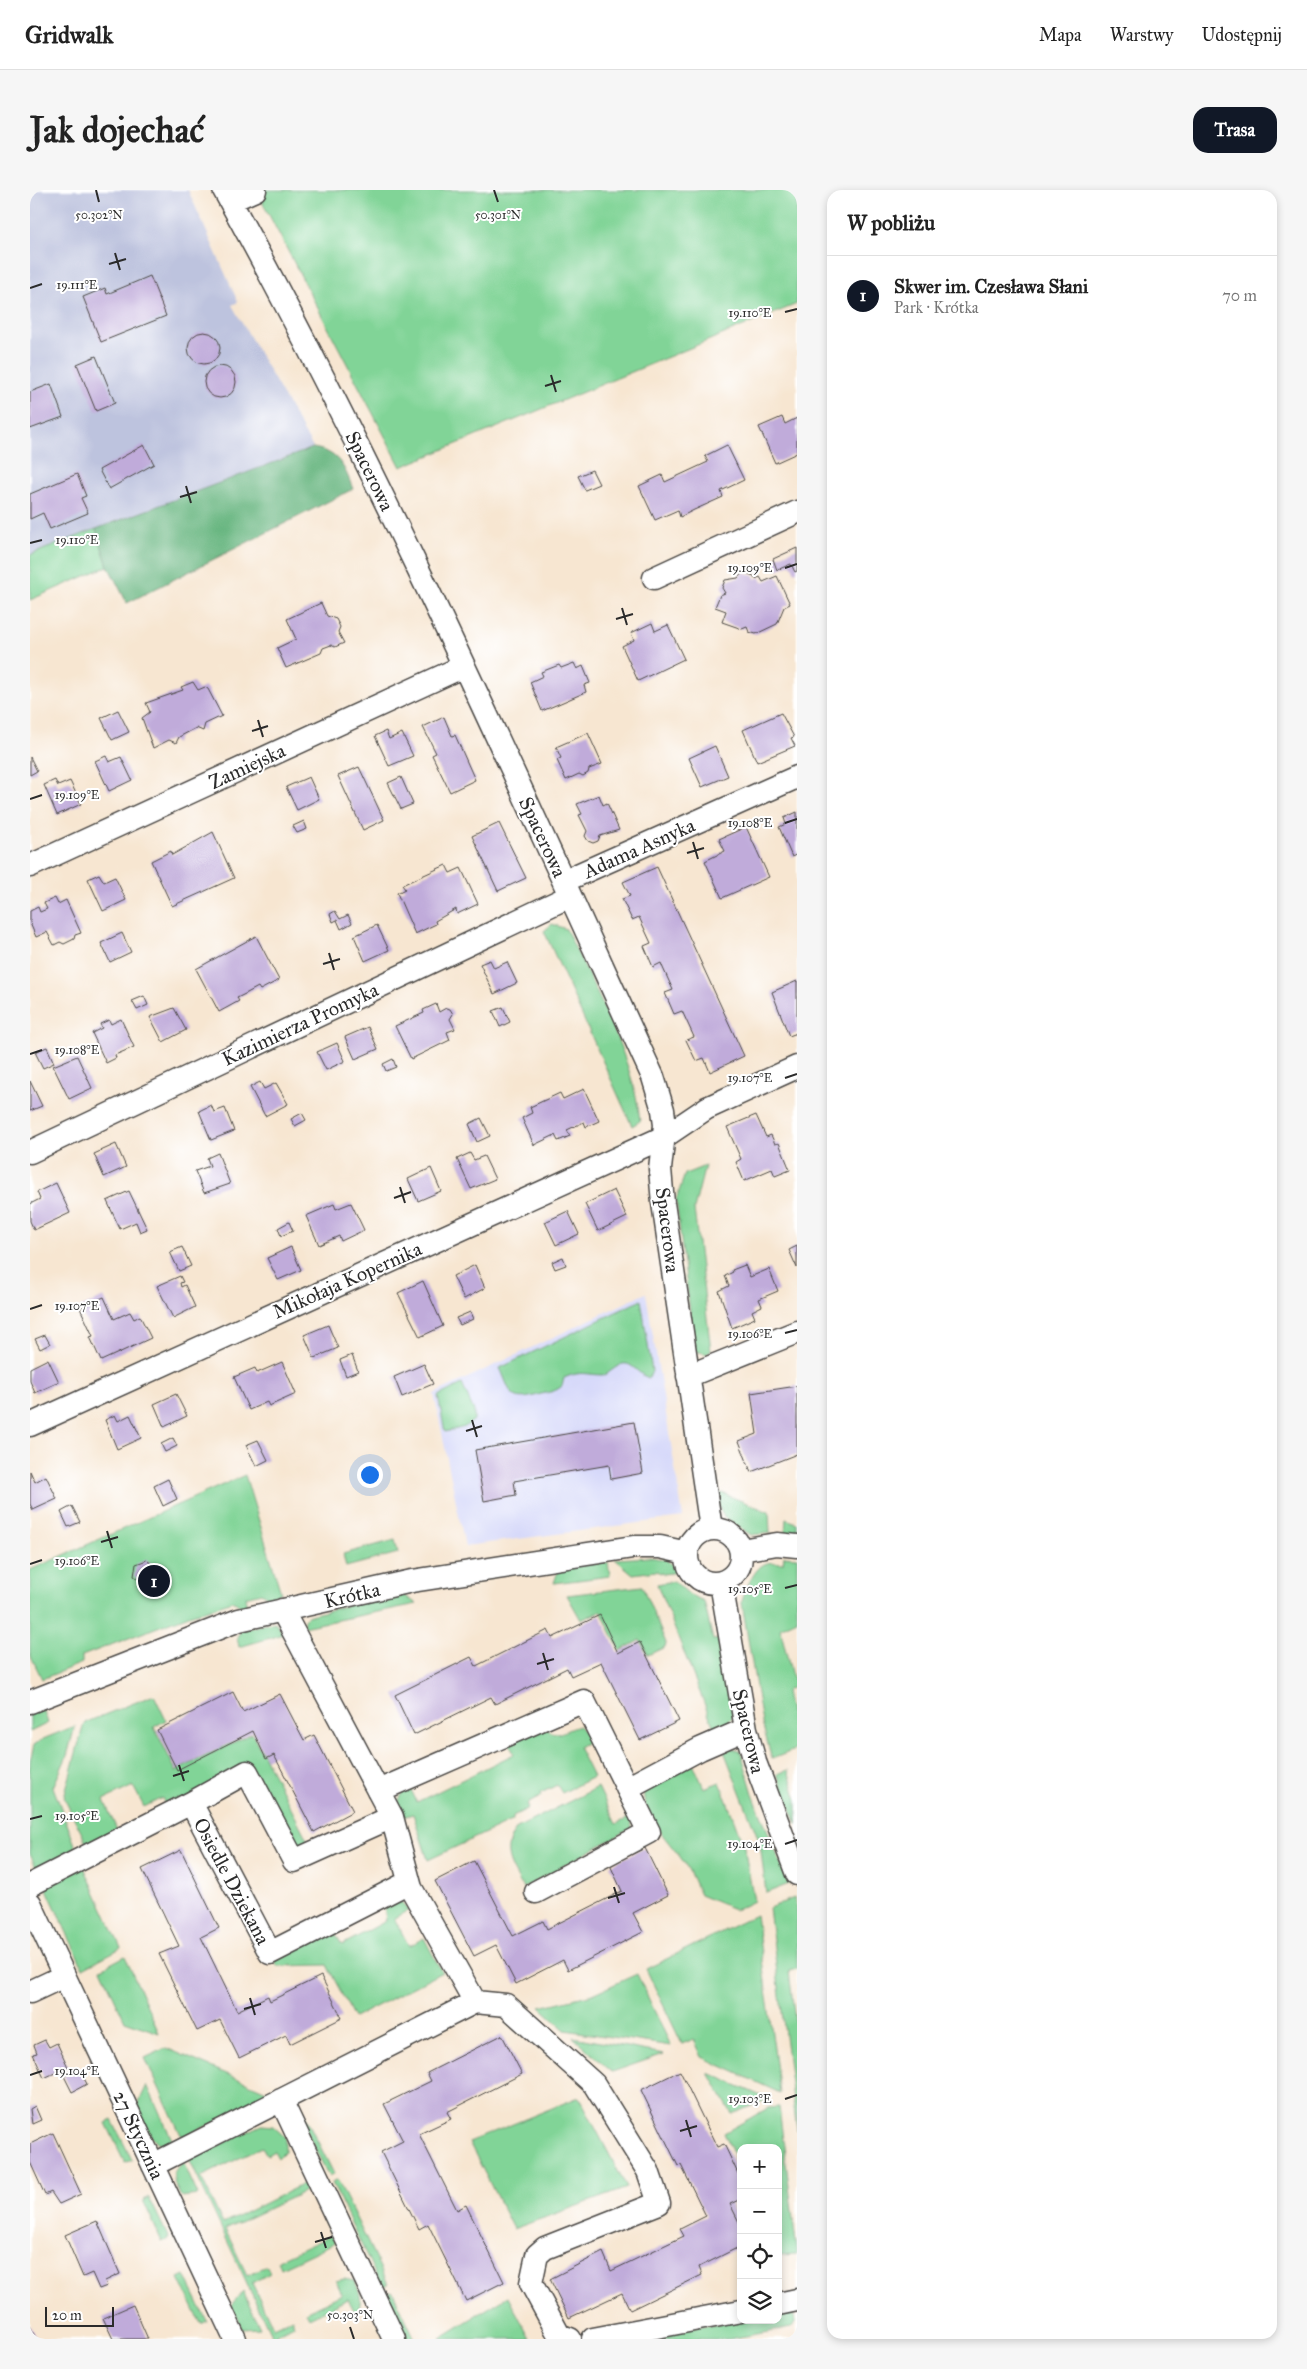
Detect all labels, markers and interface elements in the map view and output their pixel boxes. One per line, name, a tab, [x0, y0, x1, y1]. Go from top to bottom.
text: Gridwalk	[25, 20, 113, 50]
text: Mapa	[1039, 24, 1082, 46]
text: Warstwy	[1110, 24, 1173, 46]
text: Udostępnij	[1201, 24, 1282, 46]
button: Trasa	[1193, 107, 1277, 153]
text: Jak dojechać	[30, 109, 204, 152]
text: 50.302°N	[75, 208, 123, 222]
text: 50.301°N	[475, 208, 521, 222]
text: W pobliżu	[847, 210, 935, 236]
text: Skwer im. Czesława Słani	[894, 275, 1088, 298]
text: 19.111°E	[57, 278, 98, 292]
text: 1	[860, 286, 866, 305]
text: 70 m	[1222, 286, 1257, 305]
text: Park · Krótka	[894, 298, 979, 317]
text: 19.110°E	[729, 306, 772, 320]
street label: Spacerowa	[340, 427, 400, 515]
text: 19.110°E	[56, 533, 99, 547]
text: 19.109°E	[728, 561, 773, 575]
street label: Zamiejska	[205, 738, 289, 794]
text: 19.109°E	[55, 788, 100, 802]
street label: Spacerowa	[514, 793, 572, 881]
street label: Adama Asnyka	[579, 812, 699, 884]
text: 19.108°E	[728, 816, 773, 830]
street label: Kazimierza Promyka	[218, 977, 382, 1071]
text: 19.108°E	[55, 1043, 100, 1057]
text: 19.107°E	[728, 1071, 773, 1085]
street label: Spacerowa	[651, 1186, 685, 1275]
street label: Mikołaja Kopernika	[269, 1236, 426, 1324]
text: 19.107°E	[55, 1299, 100, 1313]
text: 19.106°E	[728, 1327, 773, 1341]
your location	[357, 1462, 383, 1488]
text: 19.106°E	[55, 1554, 100, 1568]
pin: 1	[138, 1562, 170, 1600]
street label: Krótka	[322, 1577, 383, 1613]
text: 19.105°E	[728, 1582, 772, 1596]
street label: Spacerowa	[728, 1687, 770, 1776]
text: 19.105°E	[55, 1809, 99, 1823]
street label: Osiedle Dziekana	[189, 1814, 276, 1949]
text: 19.104°E	[728, 1837, 773, 1851]
text: 19.104°E	[55, 2064, 100, 2078]
street label: 27 Stycznia	[108, 2087, 170, 2183]
text: 19.103°E	[728, 2092, 772, 2106]
map controls	[737, 2144, 782, 2324]
button: +	[737, 2144, 782, 2189]
button: −	[737, 2189, 782, 2234]
button: locate	[737, 2234, 782, 2279]
button: layers	[737, 2279, 782, 2324]
scale bar	[45, 2304, 114, 2327]
text: 20 m	[52, 2307, 82, 2324]
text: 50.303°N	[327, 2308, 373, 2322]

